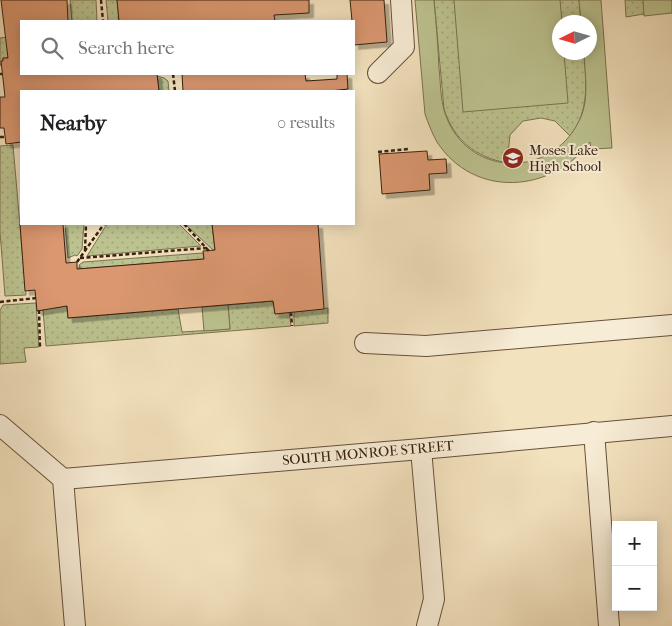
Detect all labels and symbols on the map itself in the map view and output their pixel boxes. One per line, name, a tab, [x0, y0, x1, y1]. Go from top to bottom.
north arrow	[552, 15, 597, 60]
place label: Moses Lake High School	[529, 142, 602, 175]
school or university icon: Moses Lake High School	[501, 146, 525, 170]
street label: SOUTH MONROE STREET	[282, 437, 455, 469]

